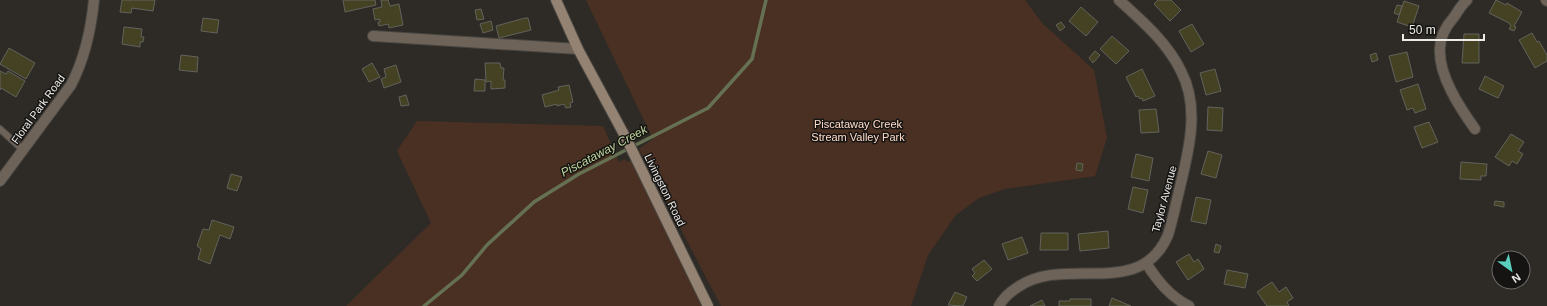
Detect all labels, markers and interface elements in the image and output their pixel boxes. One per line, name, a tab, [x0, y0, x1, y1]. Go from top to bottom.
scale bar	[1403, 16, 1484, 42]
text: 50 m	[1409, 23, 1436, 37]
street label: Floral Park Road	[9, 72, 67, 146]
park label: Piscataway Creek Stream Valley Park	[811, 118, 905, 143]
water label: Piscataway Creek	[558, 122, 651, 180]
street label: Livingston Road	[642, 152, 688, 228]
street label: Taylor Avenue	[1149, 164, 1179, 234]
north arrow	[1491, 250, 1531, 290]
text: N	[1510, 271, 1523, 286]

